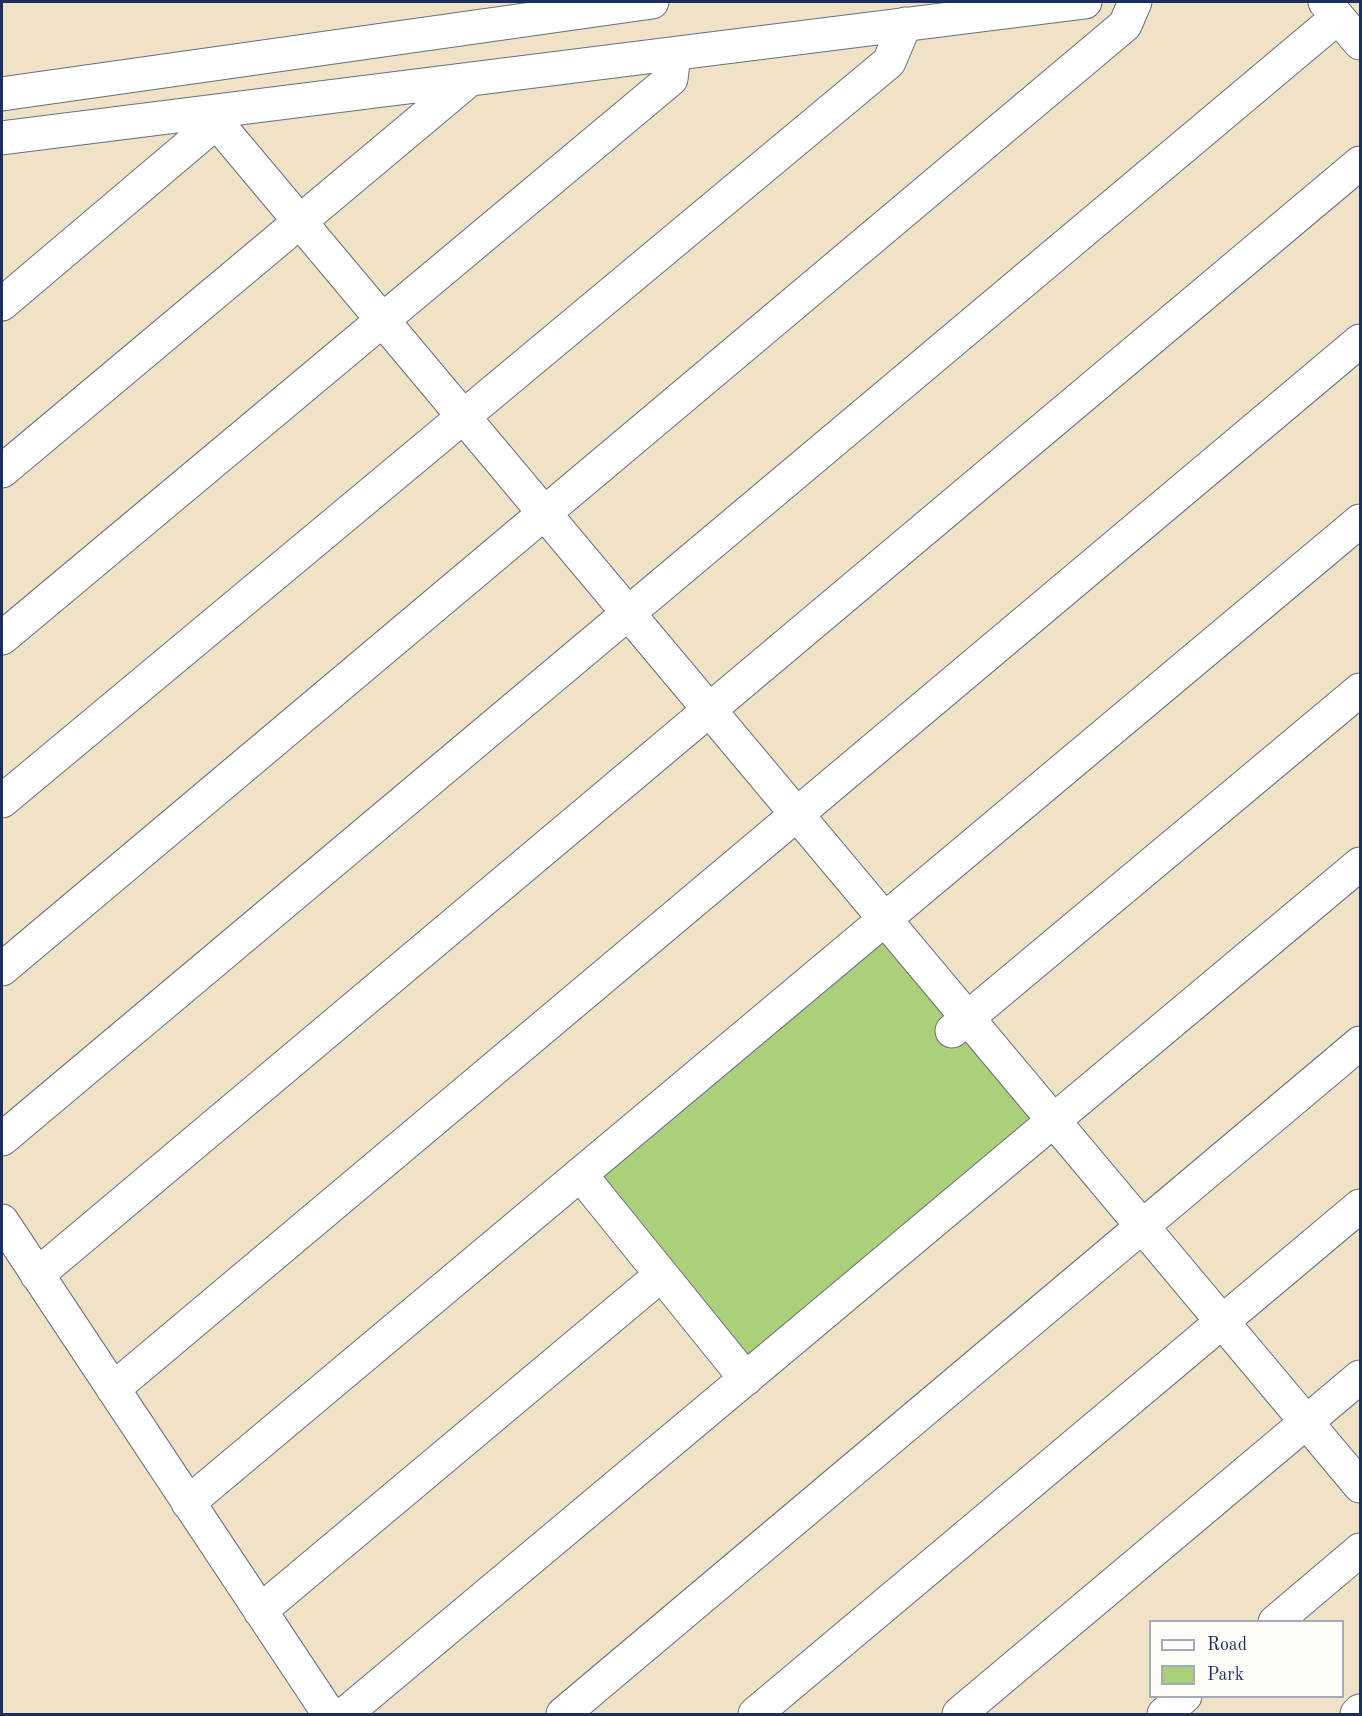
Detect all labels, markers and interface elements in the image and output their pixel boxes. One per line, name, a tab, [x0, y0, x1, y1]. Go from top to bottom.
legend	[1149, 1620, 1344, 1698]
text: Road	[1207, 1636, 1247, 1654]
text: Park	[1207, 1666, 1244, 1684]

